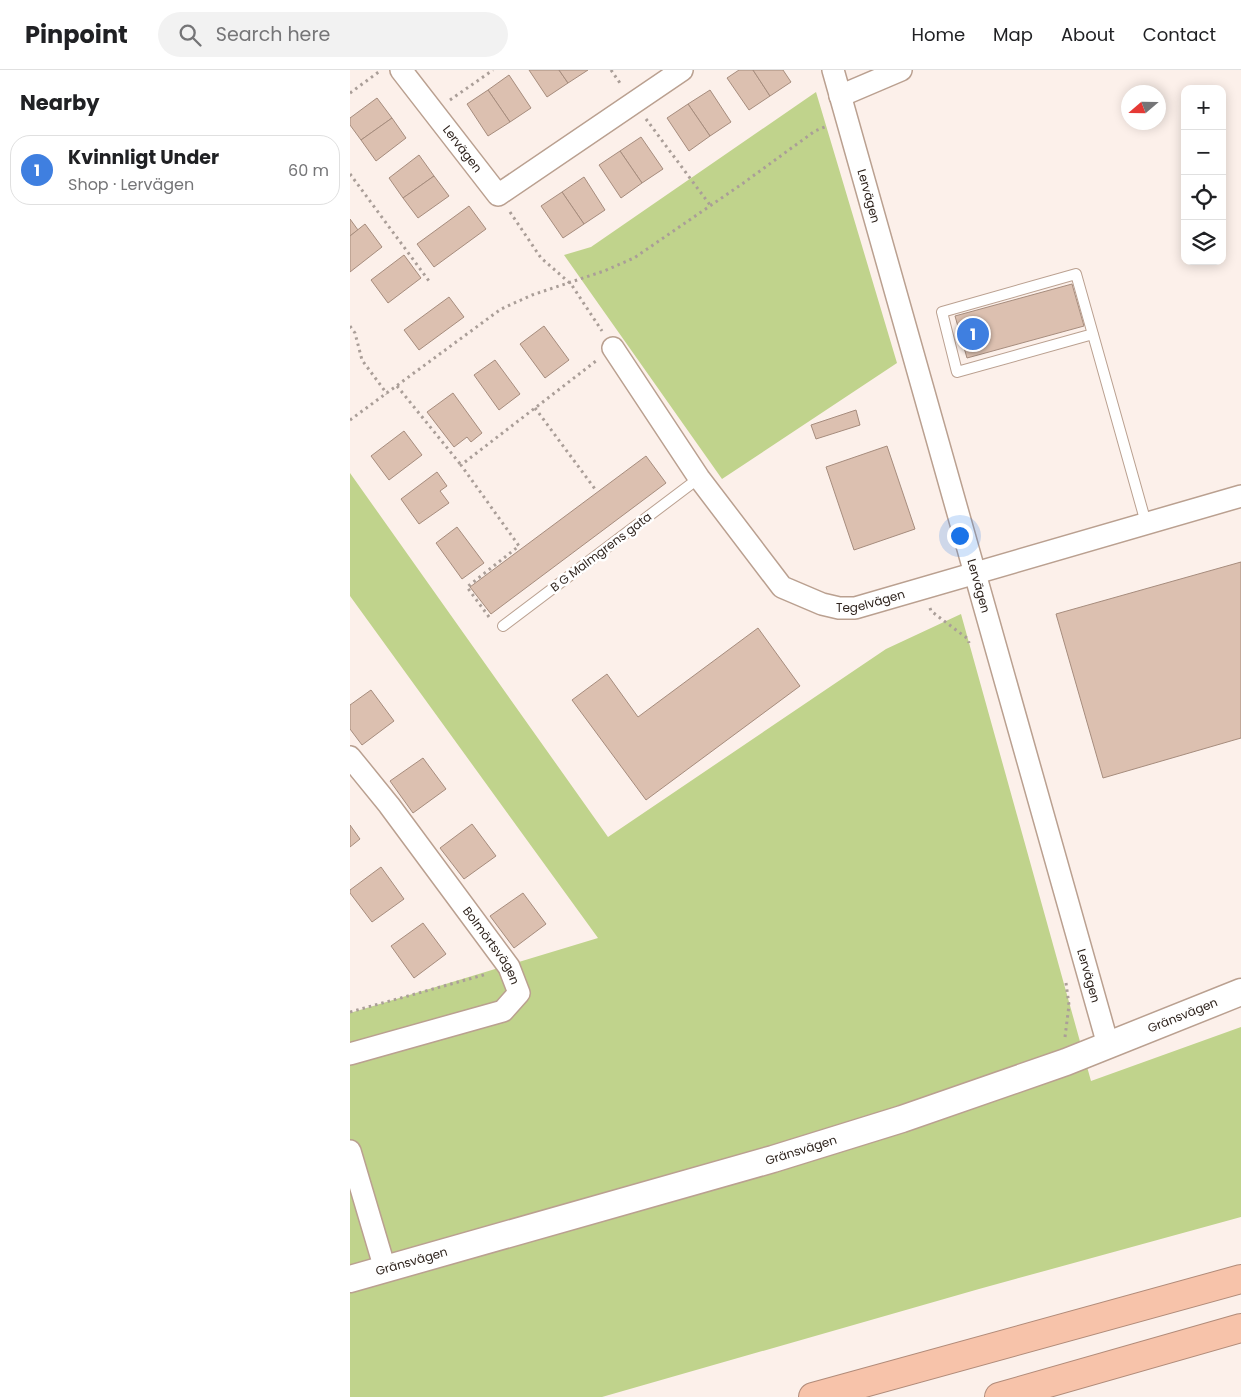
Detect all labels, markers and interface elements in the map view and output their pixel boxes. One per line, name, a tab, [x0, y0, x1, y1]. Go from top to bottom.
search box	[158, 12, 508, 57]
text: Pinpoint	[25, 18, 128, 51]
icon: search	[176, 21, 204, 49]
text: Search here	[216, 21, 330, 48]
text: Home	[911, 22, 965, 47]
text: Map	[993, 22, 1033, 47]
text: About	[1061, 22, 1115, 47]
text: Contact	[1143, 22, 1216, 47]
north arrow	[1121, 85, 1166, 130]
map controls	[1181, 85, 1226, 265]
button: +	[1181, 85, 1226, 130]
text: Nearby	[20, 88, 100, 117]
street label: Lervägen	[439, 122, 486, 176]
button: −	[1181, 130, 1226, 175]
text: Kvinnligt Under	[68, 144, 219, 171]
text: 1	[34, 159, 40, 182]
text: 60 m	[288, 159, 329, 182]
street label: Lervägen	[853, 167, 885, 225]
text: Shop · Lervägen	[68, 173, 194, 196]
button: locate	[1181, 175, 1226, 220]
button: layers	[1181, 220, 1226, 265]
pin: 1	[957, 315, 989, 353]
street label: B G Malmgrens gata	[547, 508, 655, 595]
your location	[947, 523, 973, 549]
street label: Lervägen	[963, 557, 995, 615]
street label: Tegelvägen	[836, 585, 907, 616]
street label: Bolmörtsvägen	[459, 903, 524, 987]
street label: Lervägen	[1073, 947, 1105, 1004]
street label: Gränsvägen	[1145, 993, 1220, 1037]
street label: Gränsvägen	[763, 1131, 839, 1169]
street label: Gränsvägen	[374, 1243, 449, 1279]

